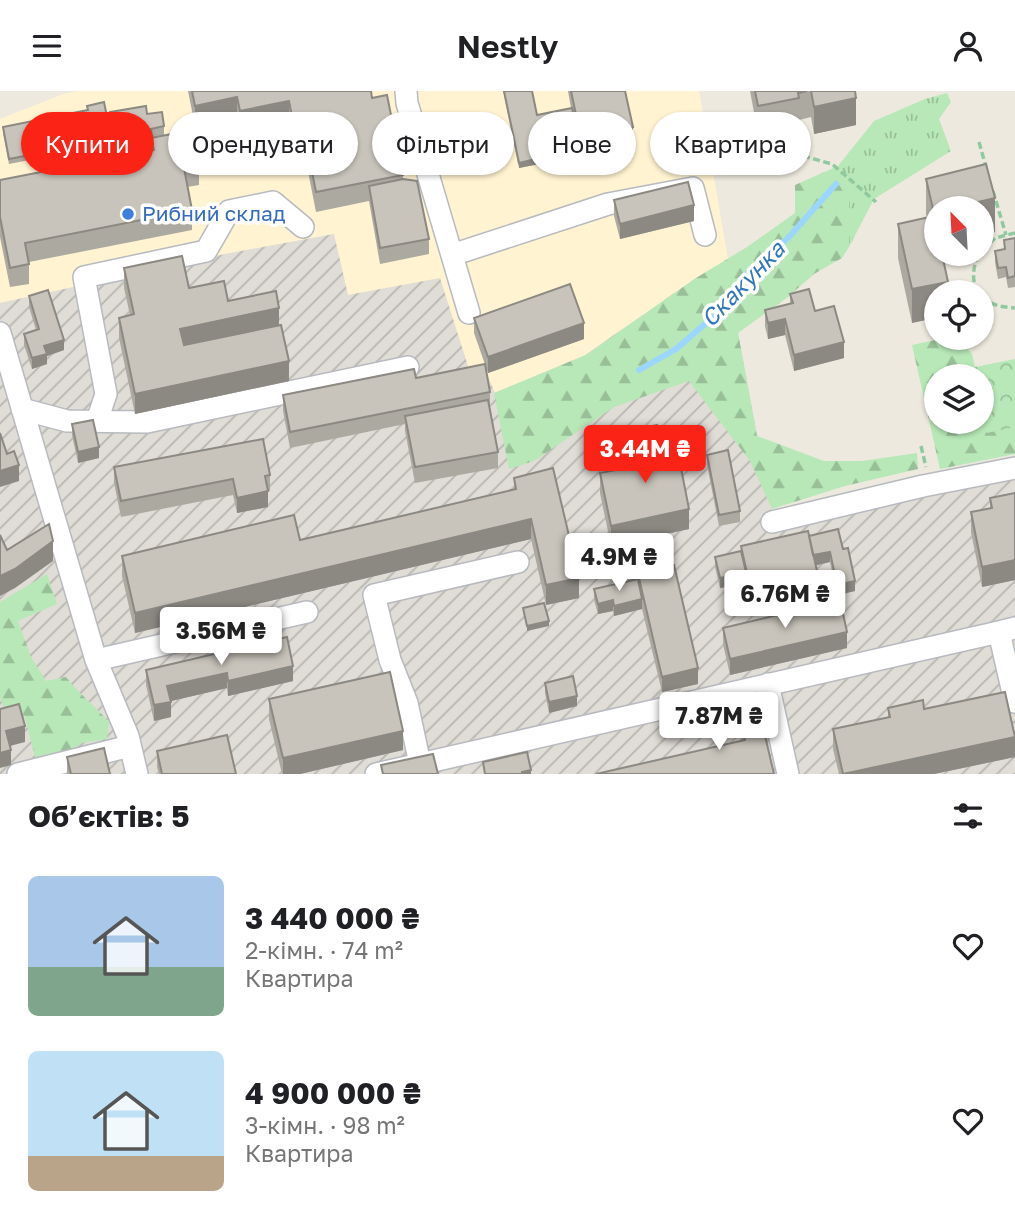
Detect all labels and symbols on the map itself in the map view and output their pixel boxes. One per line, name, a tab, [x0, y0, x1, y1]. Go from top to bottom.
north arrow	[924, 196, 994, 266]
place label: Рибний склад	[142, 200, 286, 226]
marker: Рибний склад	[120, 206, 136, 222]
water label: Скакунка	[695, 234, 791, 332]
pin: 3.44M ₴	[580, 425, 710, 485]
pin: 4.9M ₴	[562, 533, 676, 593]
pin: 6.76M ₴	[720, 571, 850, 630]
pin: 3.56M ₴	[156, 607, 286, 667]
pin: 7.87M ₴	[654, 693, 784, 752]

